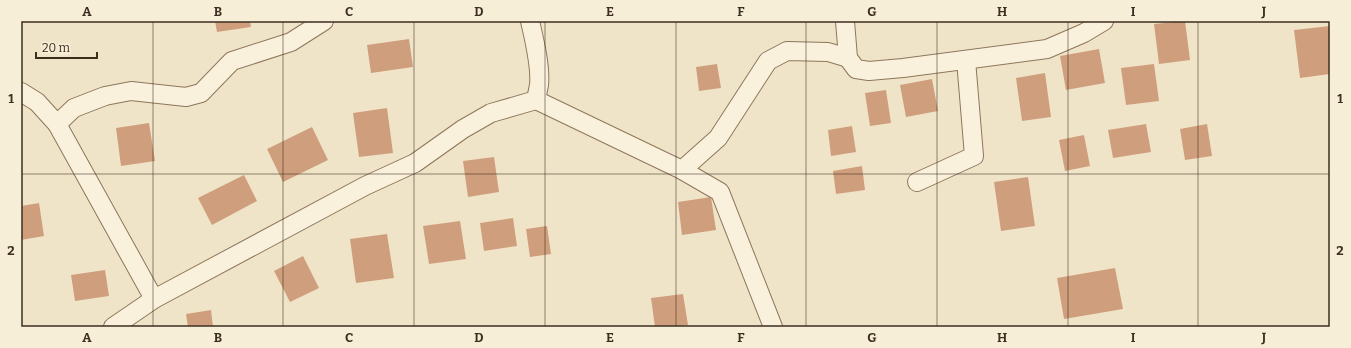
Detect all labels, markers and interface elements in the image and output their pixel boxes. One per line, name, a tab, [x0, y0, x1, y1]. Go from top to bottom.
text: A	[82, 4, 92, 19]
text: B	[214, 4, 222, 19]
text: C	[345, 4, 353, 19]
text: D	[474, 4, 484, 19]
text: E	[606, 4, 614, 19]
text: F	[737, 4, 745, 19]
text: G	[867, 4, 877, 19]
text: H	[997, 4, 1007, 19]
text: I	[1131, 4, 1136, 19]
text: J	[1261, 4, 1267, 19]
scale bar	[36, 34, 97, 60]
text: 20 m	[42, 41, 71, 55]
text: 1	[8, 91, 14, 106]
text: 1	[1337, 91, 1343, 106]
text: 2	[7, 243, 15, 258]
text: 2	[1336, 243, 1344, 258]
text: A	[82, 330, 92, 345]
text: B	[214, 330, 222, 345]
text: C	[345, 330, 353, 345]
text: D	[474, 330, 484, 345]
text: E	[606, 330, 614, 345]
text: F	[737, 330, 745, 345]
text: G	[867, 330, 877, 345]
text: H	[997, 330, 1007, 345]
text: I	[1131, 330, 1136, 345]
text: J	[1261, 330, 1267, 345]

